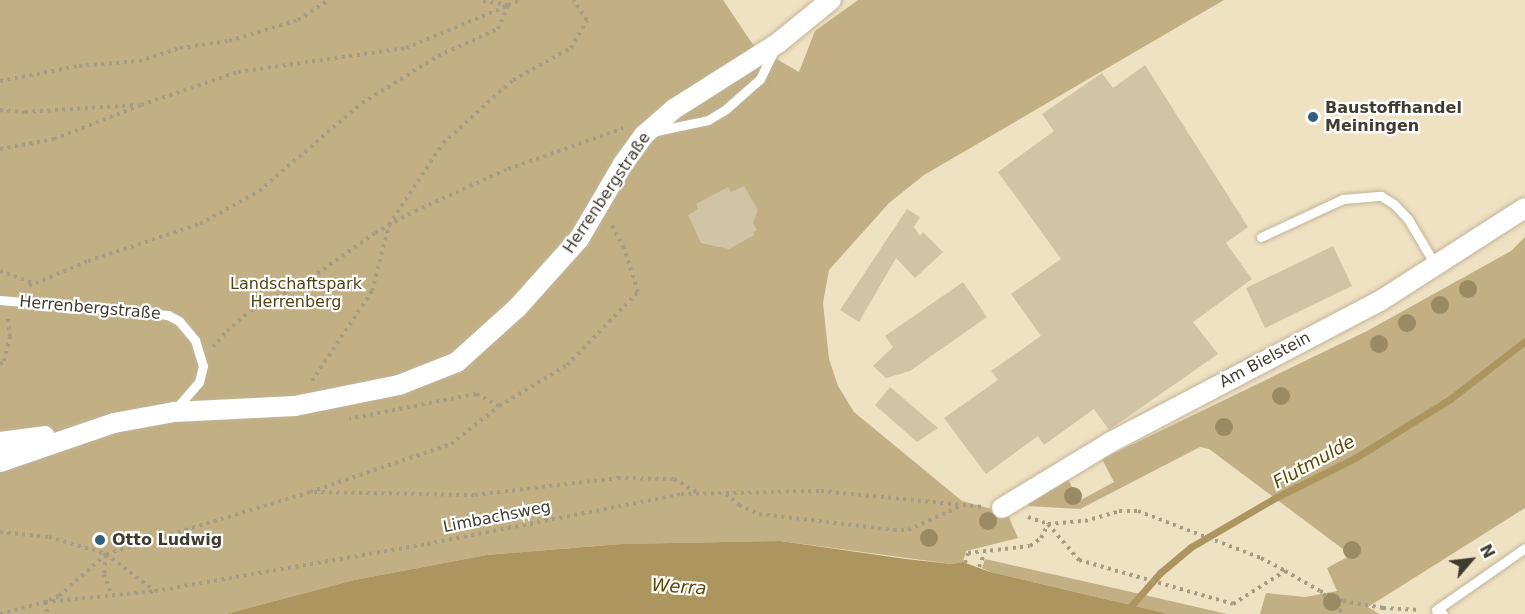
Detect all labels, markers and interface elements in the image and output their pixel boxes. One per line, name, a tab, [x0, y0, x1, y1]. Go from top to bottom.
place label: Baustoffhandel Meiningen	[1325, 98, 1462, 136]
marker: Baustoffhandel Meiningen	[1306, 110, 1320, 124]
street label: Herrenbergstraße	[559, 129, 655, 257]
park label: Landschaftspark Herrenberg	[230, 274, 362, 312]
street label: Herrenbergstraße	[19, 292, 161, 324]
street label: Am Bielstein	[1216, 328, 1314, 392]
water label: Flutmulde	[1269, 431, 1359, 493]
street label: Limbachsweg	[442, 497, 552, 537]
place label: Otto Ludwig	[112, 530, 222, 550]
north arrow	[1441, 530, 1501, 590]
marker: Otto Ludwig	[93, 533, 107, 547]
text: N	[1476, 541, 1499, 562]
water label: Werra	[651, 574, 707, 600]

